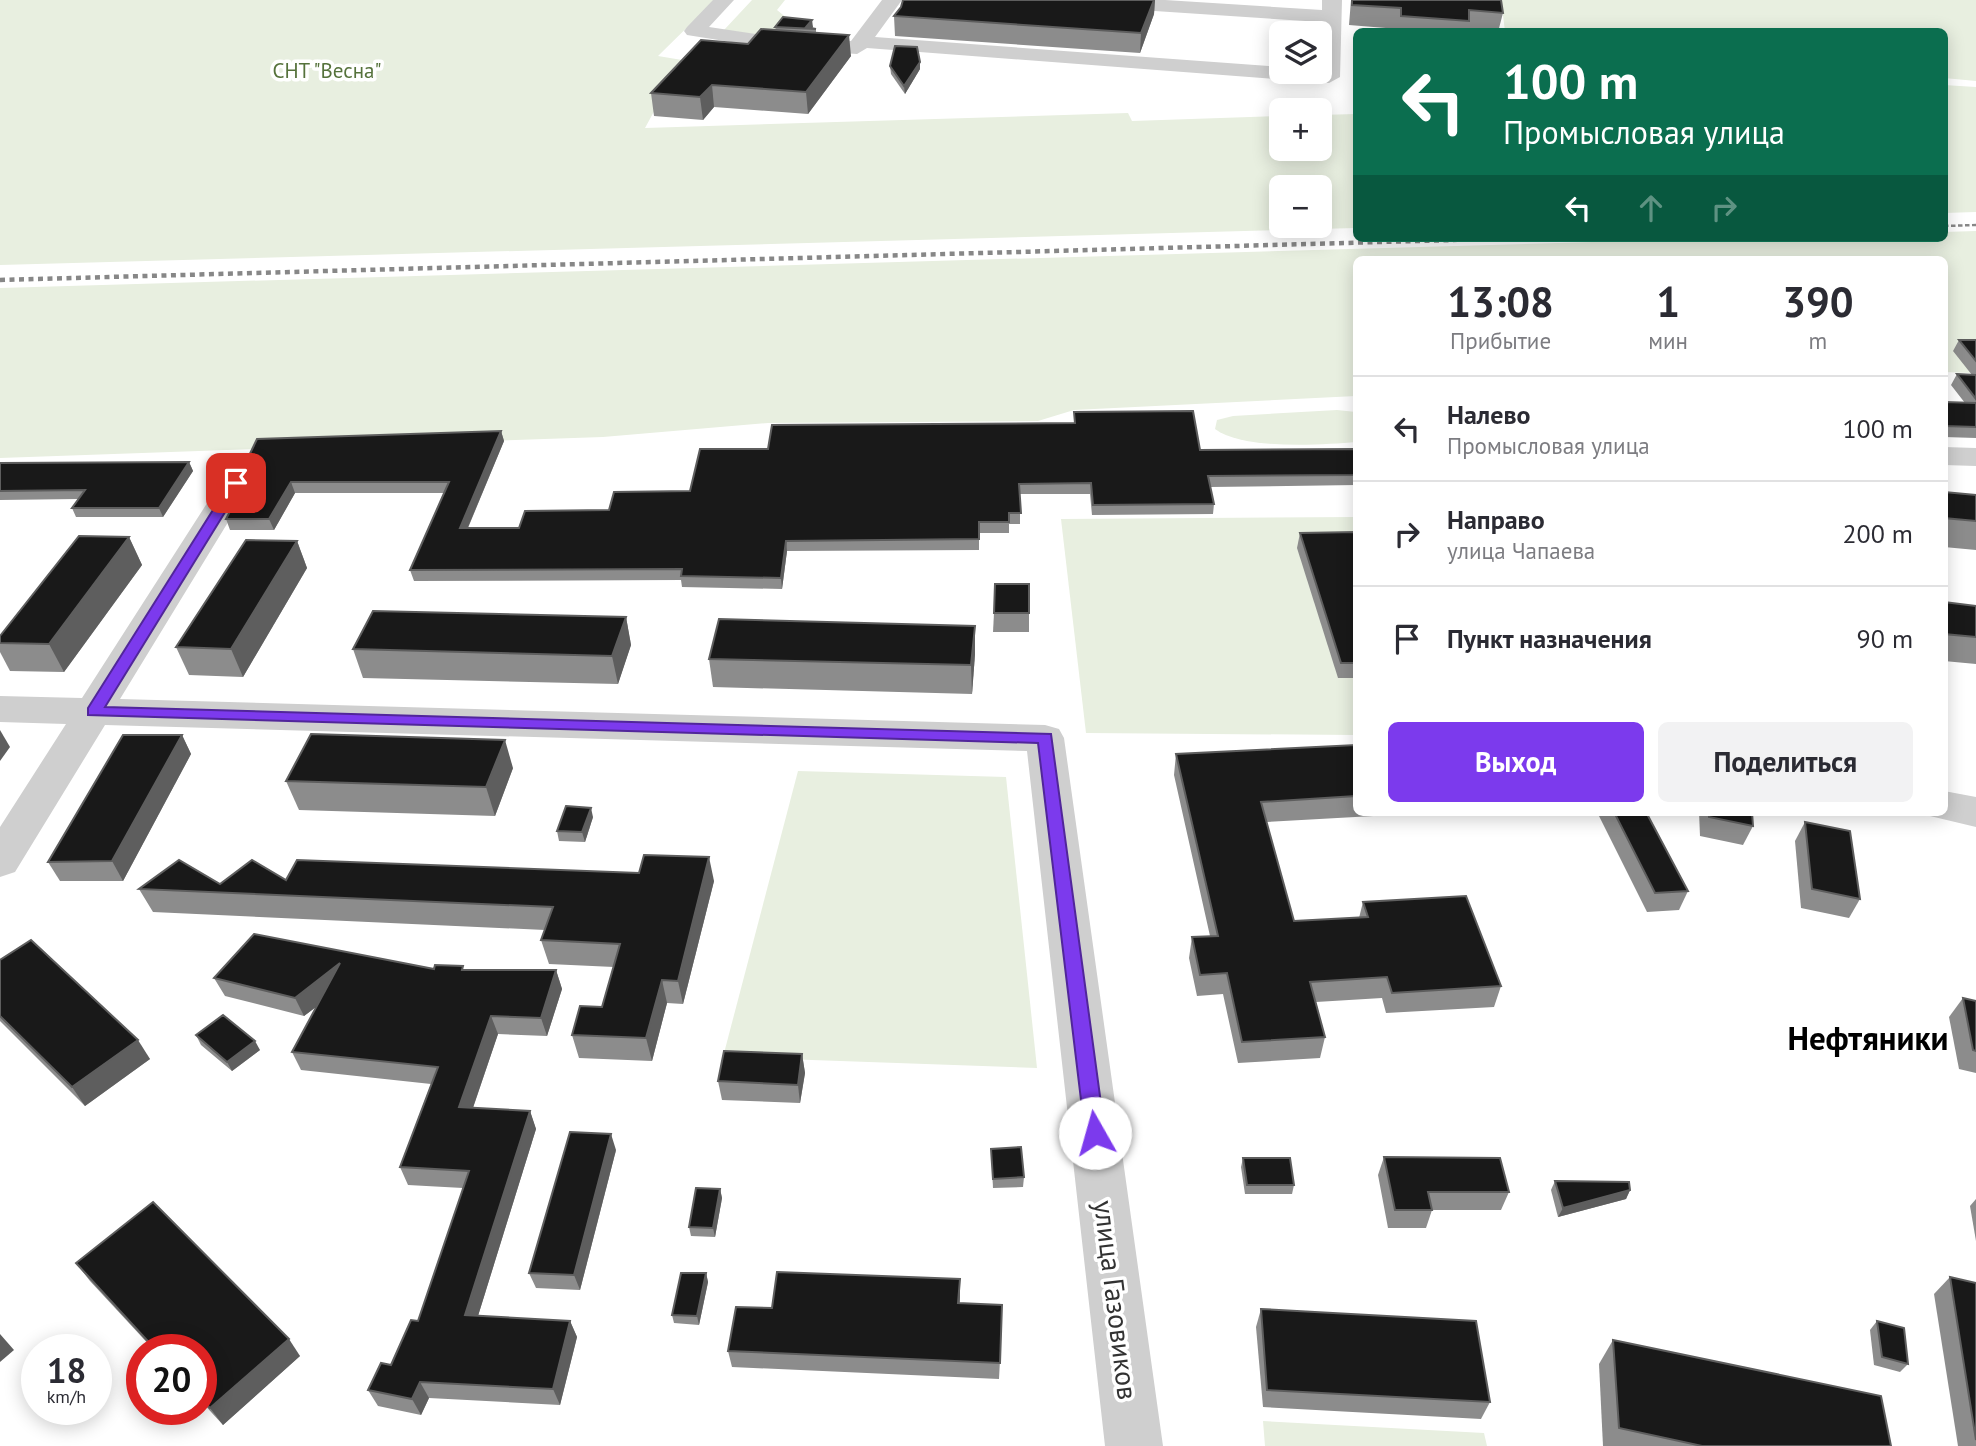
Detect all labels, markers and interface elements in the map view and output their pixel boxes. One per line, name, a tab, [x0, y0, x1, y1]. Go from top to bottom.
map controls	[1269, 21, 1332, 238]
button: layers	[1269, 21, 1332, 84]
text: 100 m	[1503, 49, 1638, 113]
icon: left	[1388, 56, 1479, 147]
park label: СНТ "Весна"	[272, 57, 382, 84]
button: +	[1269, 98, 1332, 161]
text: Промысловая улица	[1503, 111, 1785, 153]
button: −	[1269, 175, 1332, 238]
icon: left	[1559, 189, 1597, 227]
icon: ahead	[1632, 189, 1670, 227]
icon: right	[1705, 189, 1743, 227]
text: 13:08	[1447, 274, 1554, 329]
text: 1	[1656, 274, 1680, 329]
text: 390	[1782, 274, 1854, 329]
text: Прибытие	[1450, 326, 1551, 355]
text: мин	[1648, 326, 1688, 355]
text: m	[1809, 326, 1827, 355]
text: Налево	[1447, 398, 1531, 431]
icon: left	[1388, 410, 1426, 448]
text: 100 m	[1842, 412, 1913, 445]
text: Промысловая улица	[1447, 431, 1650, 460]
pin	[206, 453, 266, 513]
icon: arrive	[217, 464, 255, 502]
text: Направо	[1447, 503, 1545, 536]
icon: right	[1388, 515, 1426, 553]
text: 200 m	[1842, 517, 1913, 550]
text: улица Чапаева	[1447, 536, 1595, 565]
icon: arrive	[1388, 620, 1426, 658]
text: Пункт назначения	[1447, 622, 1652, 655]
text: 90 m	[1857, 622, 1913, 655]
button: Выход	[1388, 722, 1644, 802]
button: Поделиться	[1658, 722, 1913, 802]
district label: Нефтяники	[1787, 1016, 1949, 1059]
position arrow	[1058, 1096, 1132, 1170]
street label: улица Газовиков	[1086, 1198, 1147, 1402]
speed limit sign: 20	[126, 1334, 217, 1425]
text: 18	[47, 1347, 86, 1393]
text: km/h	[47, 1385, 86, 1408]

